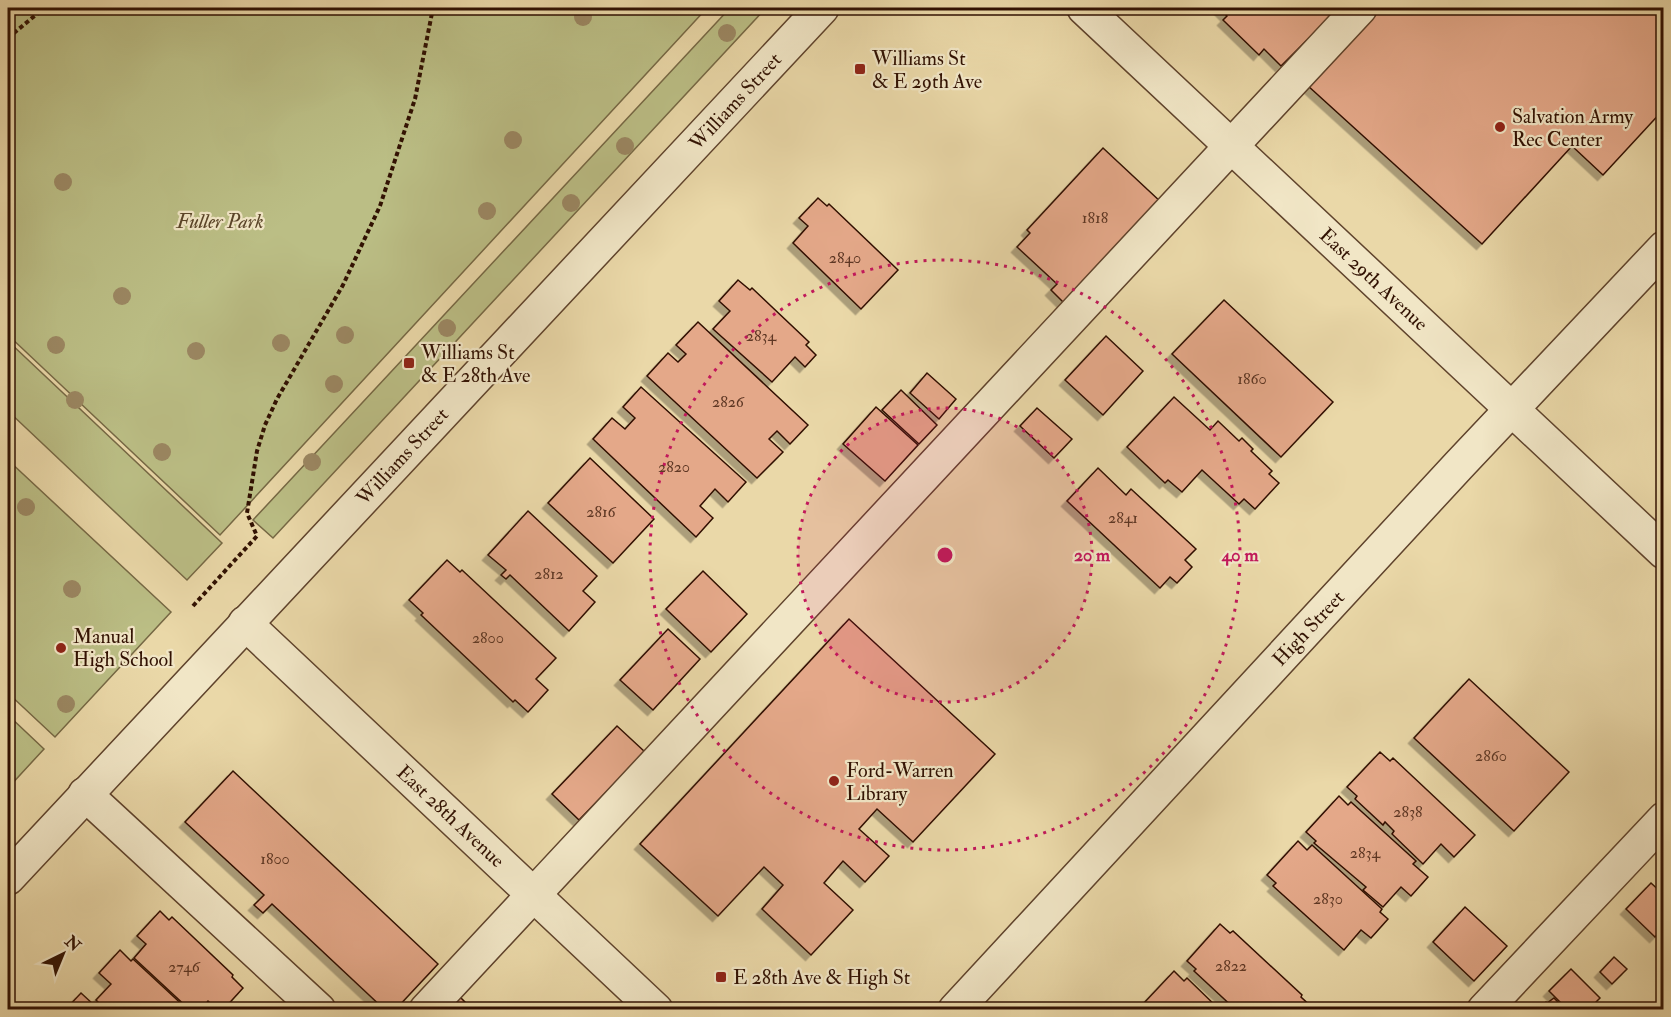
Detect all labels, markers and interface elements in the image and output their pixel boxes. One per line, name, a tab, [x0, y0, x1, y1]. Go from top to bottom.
place label: Williams St & E 29th Ave	[871, 46, 982, 94]
street label: Williams Street	[683, 47, 787, 156]
marker: Williams St & E 29th Ave	[853, 62, 867, 76]
place label: Salvation Army Rec Center	[1512, 104, 1634, 152]
marker: Salvation Army Rec Center	[1493, 120, 1507, 134]
house number: 1818	[1082, 208, 1109, 228]
park label: Fuller Park	[176, 209, 263, 234]
street label: East 29th Avenue	[1314, 223, 1433, 336]
house number: 2840	[829, 248, 861, 268]
house number: 2834	[746, 326, 778, 346]
place label: Williams St & E 28th Ave	[420, 340, 530, 388]
marker: Williams St & E 28th Ave	[402, 356, 416, 370]
house number: 1860	[1237, 369, 1267, 389]
house number: 2826	[712, 392, 745, 412]
street label: Williams Street	[350, 402, 454, 511]
house number: 2820	[658, 457, 690, 477]
house number: 2816	[586, 502, 617, 522]
house number: 2841	[1108, 508, 1138, 528]
text: 20 m	[1074, 544, 1111, 567]
text: 40 m	[1221, 544, 1259, 567]
centre of rings	[935, 545, 955, 565]
house number: 2812	[534, 564, 564, 584]
street label: High Street	[1267, 585, 1350, 671]
place label: Manual High School	[73, 624, 173, 672]
house number: 2800	[472, 628, 504, 648]
marker: Manual High School	[54, 641, 68, 655]
house number: 2860	[1475, 746, 1507, 766]
place label: Ford-Warren Library	[846, 758, 954, 806]
street label: East 28th Avenue	[391, 760, 510, 873]
marker: Ford-Warren Library	[827, 774, 841, 788]
house number: 2838	[1393, 802, 1423, 822]
house number: 2834	[1350, 843, 1382, 863]
house number: 1800	[260, 849, 290, 869]
house number: 2830	[1313, 889, 1343, 909]
north arrow	[33, 924, 93, 984]
text: N	[60, 931, 85, 956]
house number: 2822	[1215, 956, 1247, 976]
house number: 2746	[168, 957, 201, 977]
place label: E 28th Ave & High St	[733, 965, 911, 990]
marker: E 28th Ave & High St	[714, 970, 728, 984]

